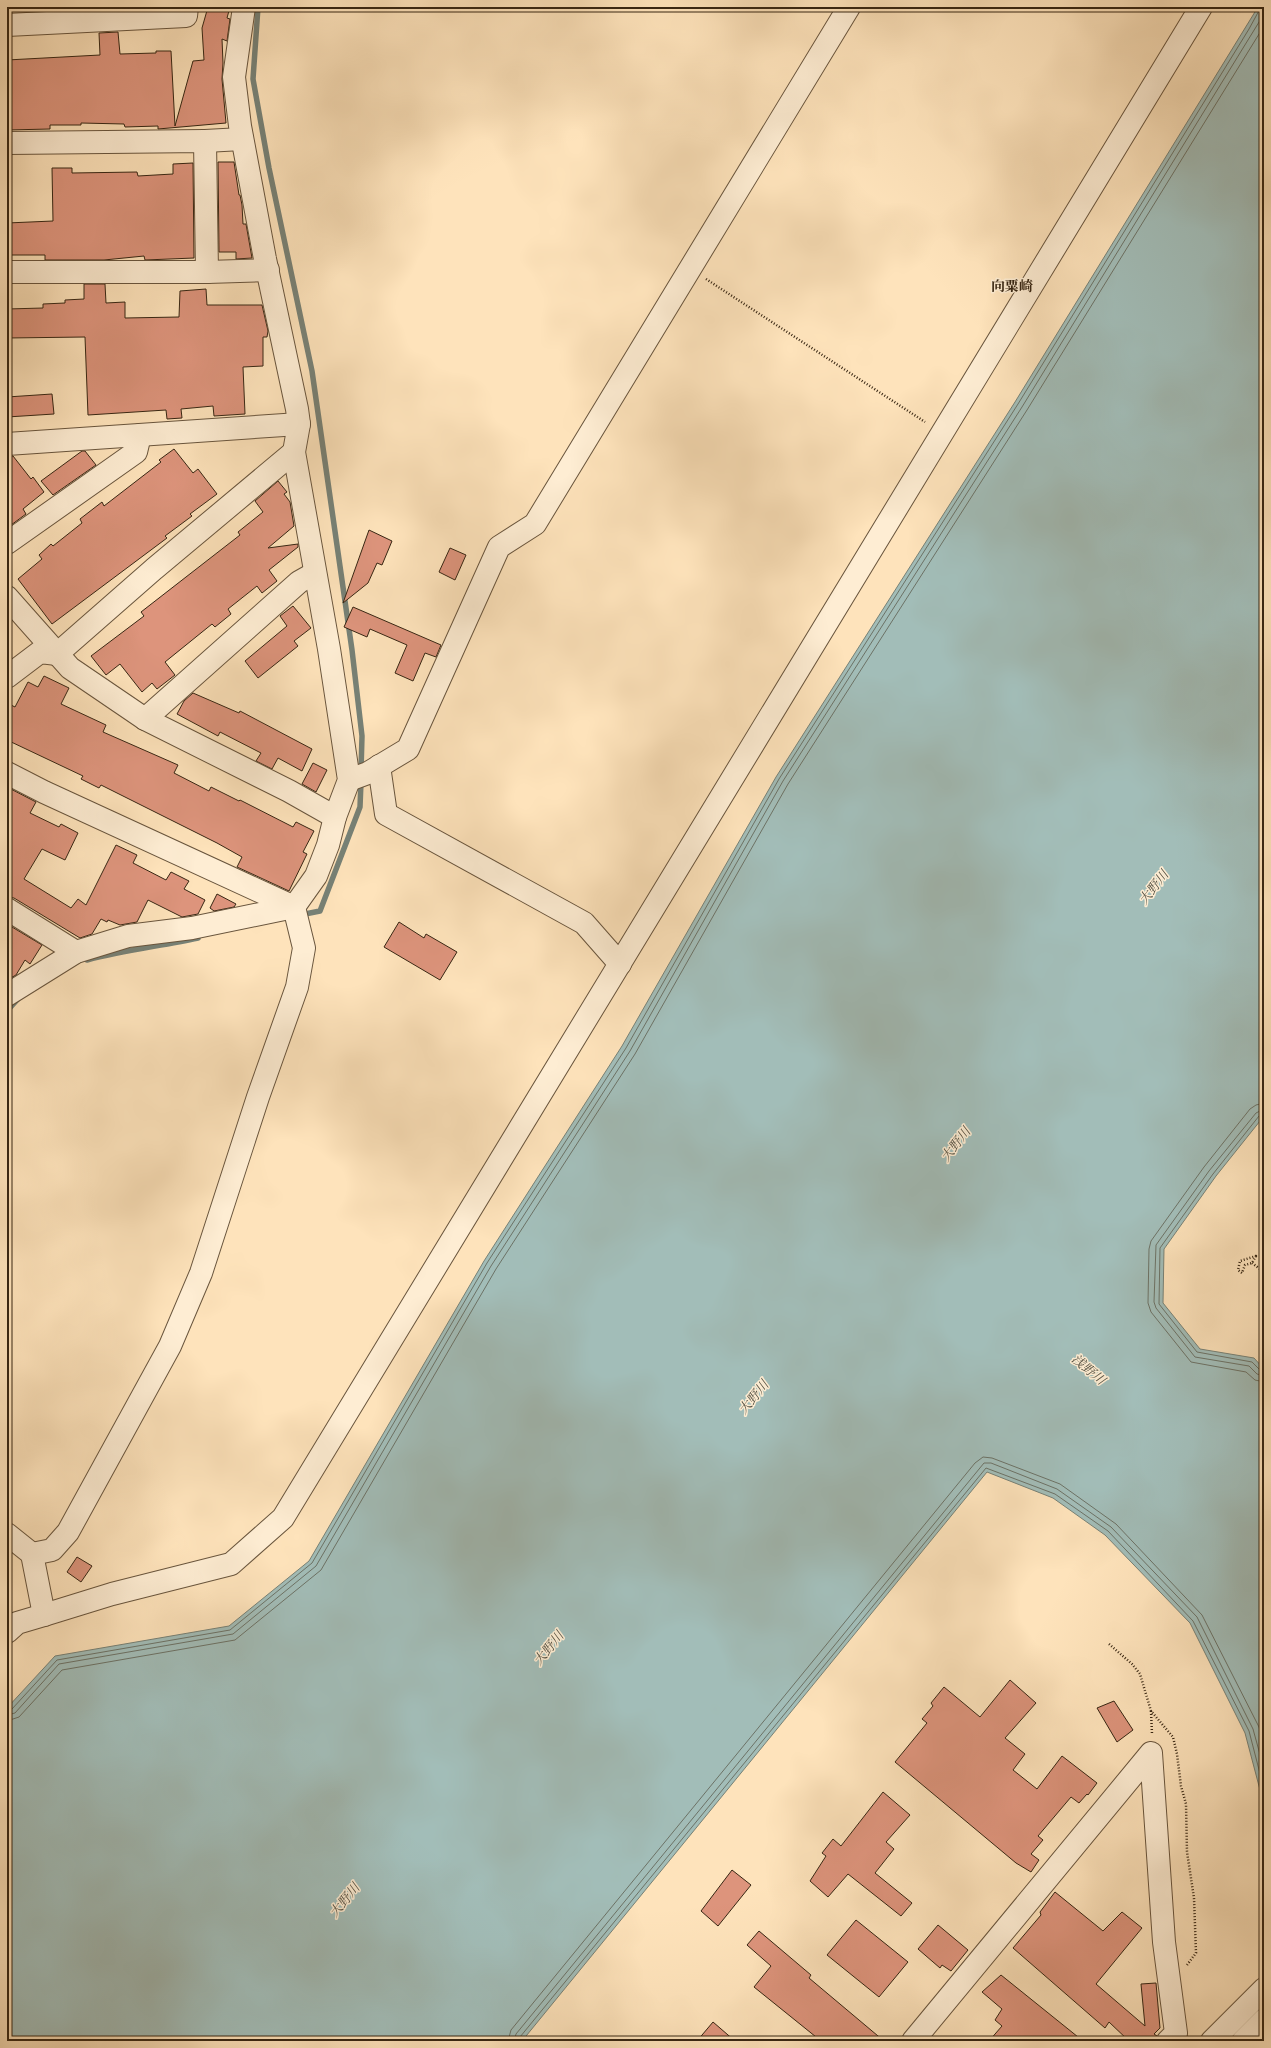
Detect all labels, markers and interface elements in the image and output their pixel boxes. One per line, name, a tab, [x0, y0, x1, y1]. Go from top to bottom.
district label: 向粟崎	[991, 277, 1033, 296]
water label: 大野川	[1135, 865, 1173, 908]
water label: 大野川	[937, 1122, 975, 1165]
water label: 浅野川	[1068, 1350, 1111, 1390]
water label: 大野川	[735, 1375, 774, 1418]
water label: 大野川	[530, 1626, 569, 1669]
water label: 大野川	[326, 1878, 365, 1921]

